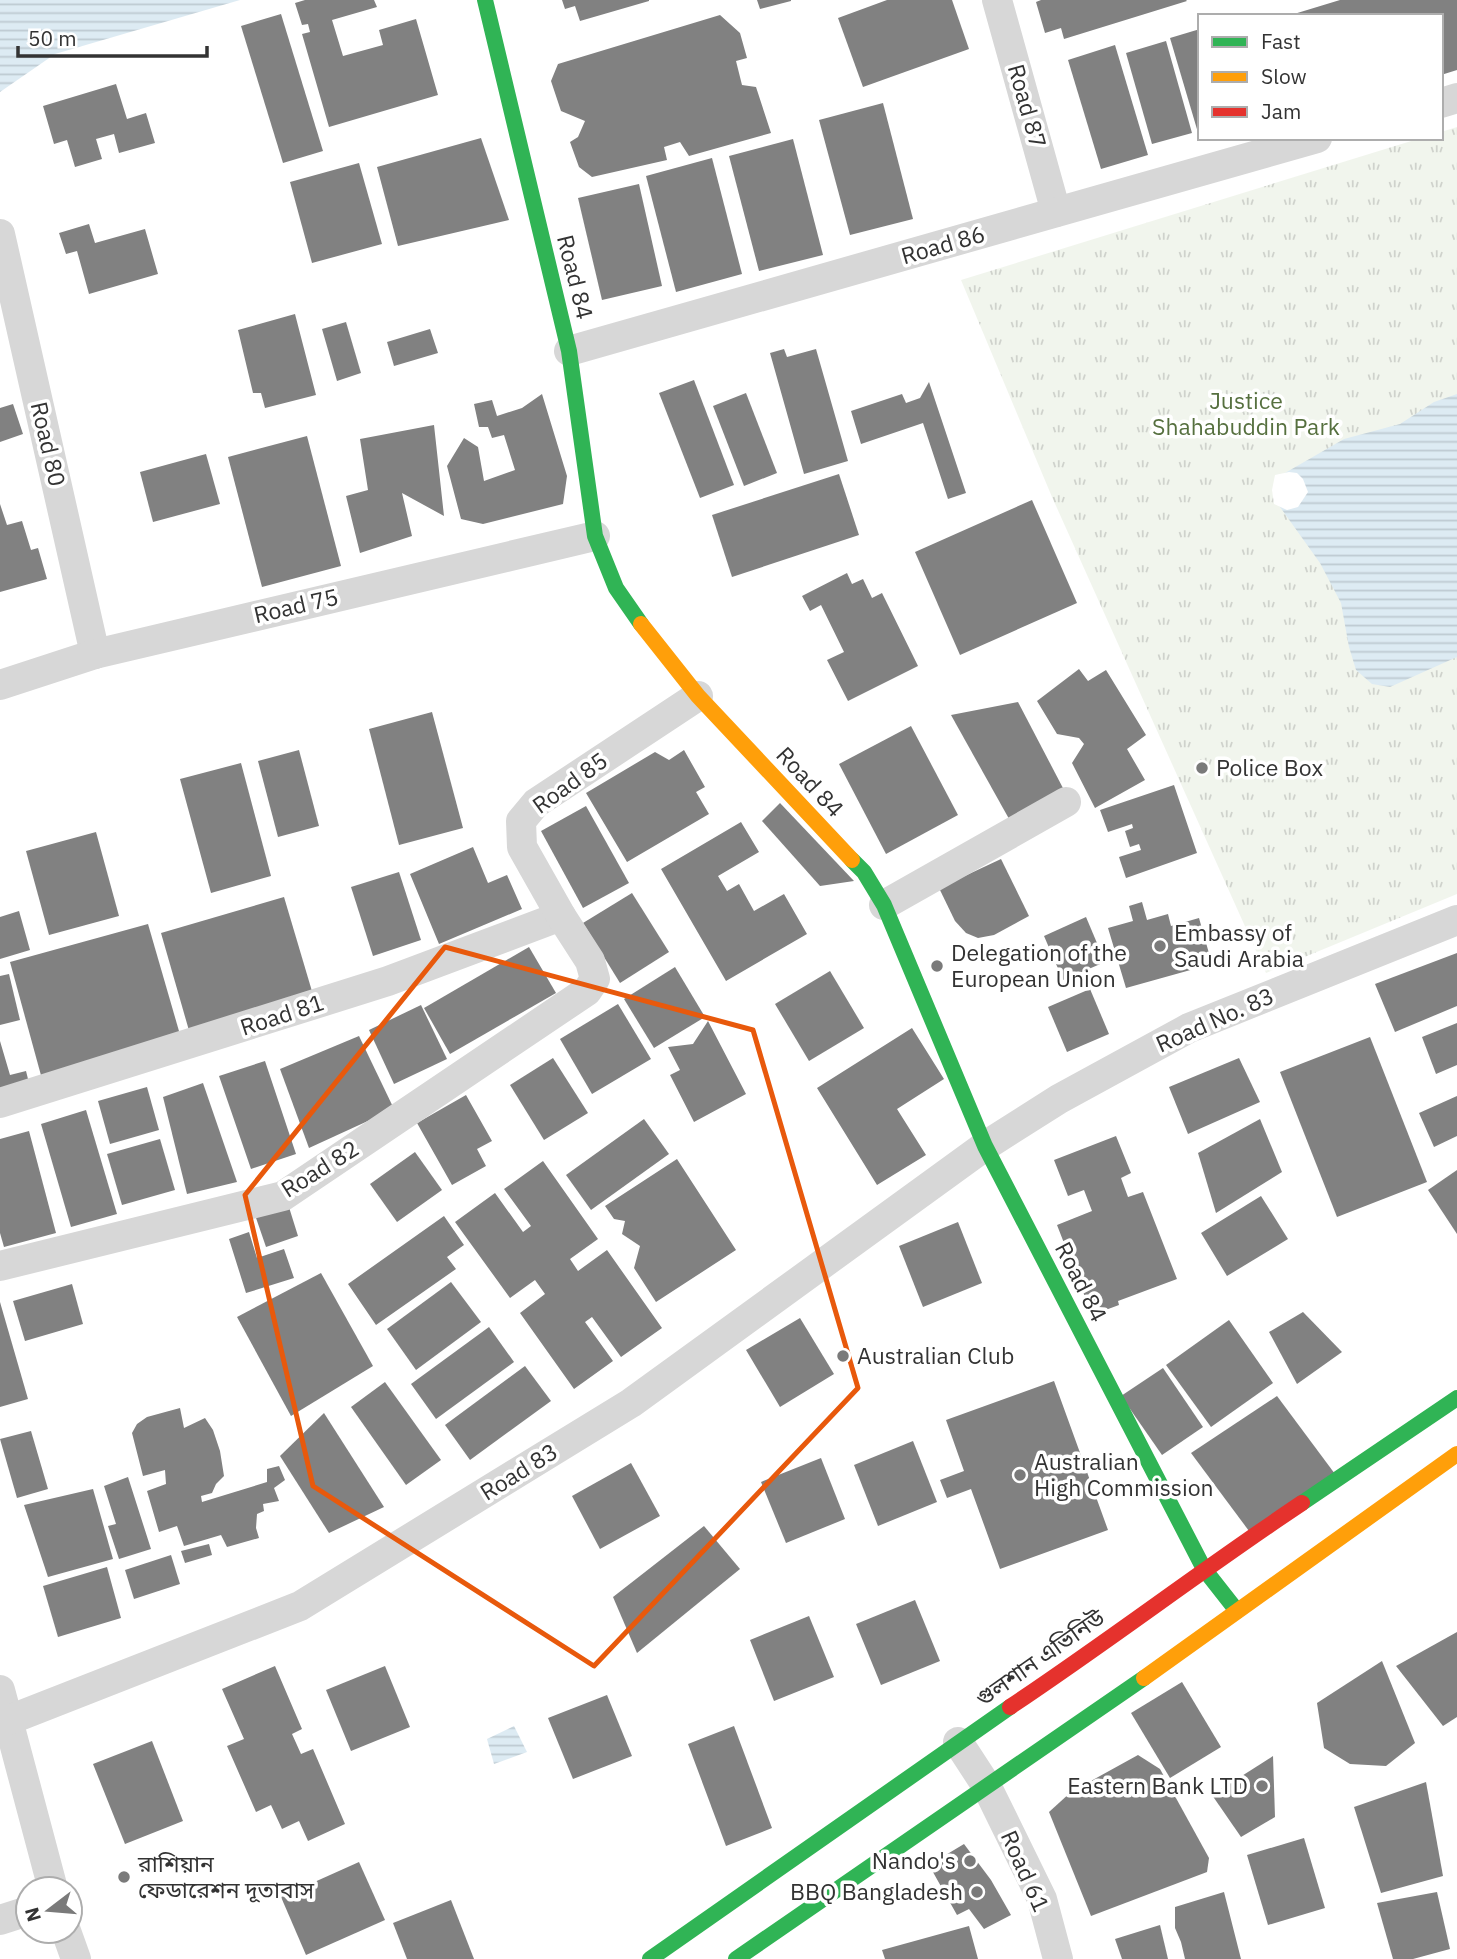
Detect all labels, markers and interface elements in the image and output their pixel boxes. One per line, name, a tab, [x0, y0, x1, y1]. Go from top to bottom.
scale bar	[18, 14, 206, 58]
legend	[1198, 14, 1443, 140]
text: 50 m	[28, 24, 77, 52]
text: Fast	[1261, 27, 1301, 55]
street label: Road 87	[1002, 60, 1054, 151]
text: Slow	[1261, 62, 1307, 90]
text: Jam	[1261, 97, 1301, 125]
street label: Road 86	[897, 218, 988, 270]
street label: Road 84	[551, 231, 601, 322]
park label: Justice Shahabuddin Park	[1152, 385, 1340, 441]
street label: Road 80	[25, 399, 73, 489]
street label: Road 75	[251, 581, 341, 629]
street label: Road 84	[770, 740, 851, 823]
street label: Road 85	[526, 745, 613, 820]
place label: Police Box	[1216, 752, 1323, 782]
marker: Police Box	[1194, 760, 1210, 776]
place label: Embassy of Saudi Arabia	[1174, 917, 1304, 973]
place label: Delegation of the European Union	[951, 937, 1127, 993]
marker: Embassy of Saudi Arabia	[1152, 938, 1168, 954]
marker: Delegation of the European Union	[929, 958, 945, 974]
street label: Road No. 83	[1151, 980, 1278, 1058]
street label: Road 81	[236, 987, 327, 1042]
street label: Road 82	[275, 1133, 364, 1204]
street label: Road 84	[1049, 1236, 1115, 1327]
place label: Australian Club	[857, 1340, 1014, 1370]
marker: Australian Club	[835, 1348, 851, 1364]
street label: Road 83	[474, 1436, 563, 1507]
place label: Australian High Commission	[1034, 1446, 1214, 1502]
marker: Australian High Commission	[1012, 1467, 1028, 1483]
street label: গুলশান এভিনিউ	[969, 1601, 1110, 1713]
place label: Eastern Bank LTD	[1067, 1770, 1248, 1800]
marker: Eastern Bank LTD	[1254, 1778, 1270, 1794]
street label: Road 61	[995, 1825, 1057, 1916]
place label: Nando's	[872, 1845, 956, 1875]
place label: রাশিয়ান ফেডারেশন দূতাবাস	[137, 1848, 315, 1904]
marker: Nando's	[962, 1853, 978, 1869]
marker: রাশিয়ান ফেডারেশন দূতাবাস	[116, 1869, 132, 1885]
north arrow	[14, 1875, 84, 1945]
place label: BBQ Bangladesh	[790, 1876, 963, 1906]
marker: BBQ Bangladesh	[969, 1884, 985, 1900]
text: N	[19, 1905, 46, 1925]

